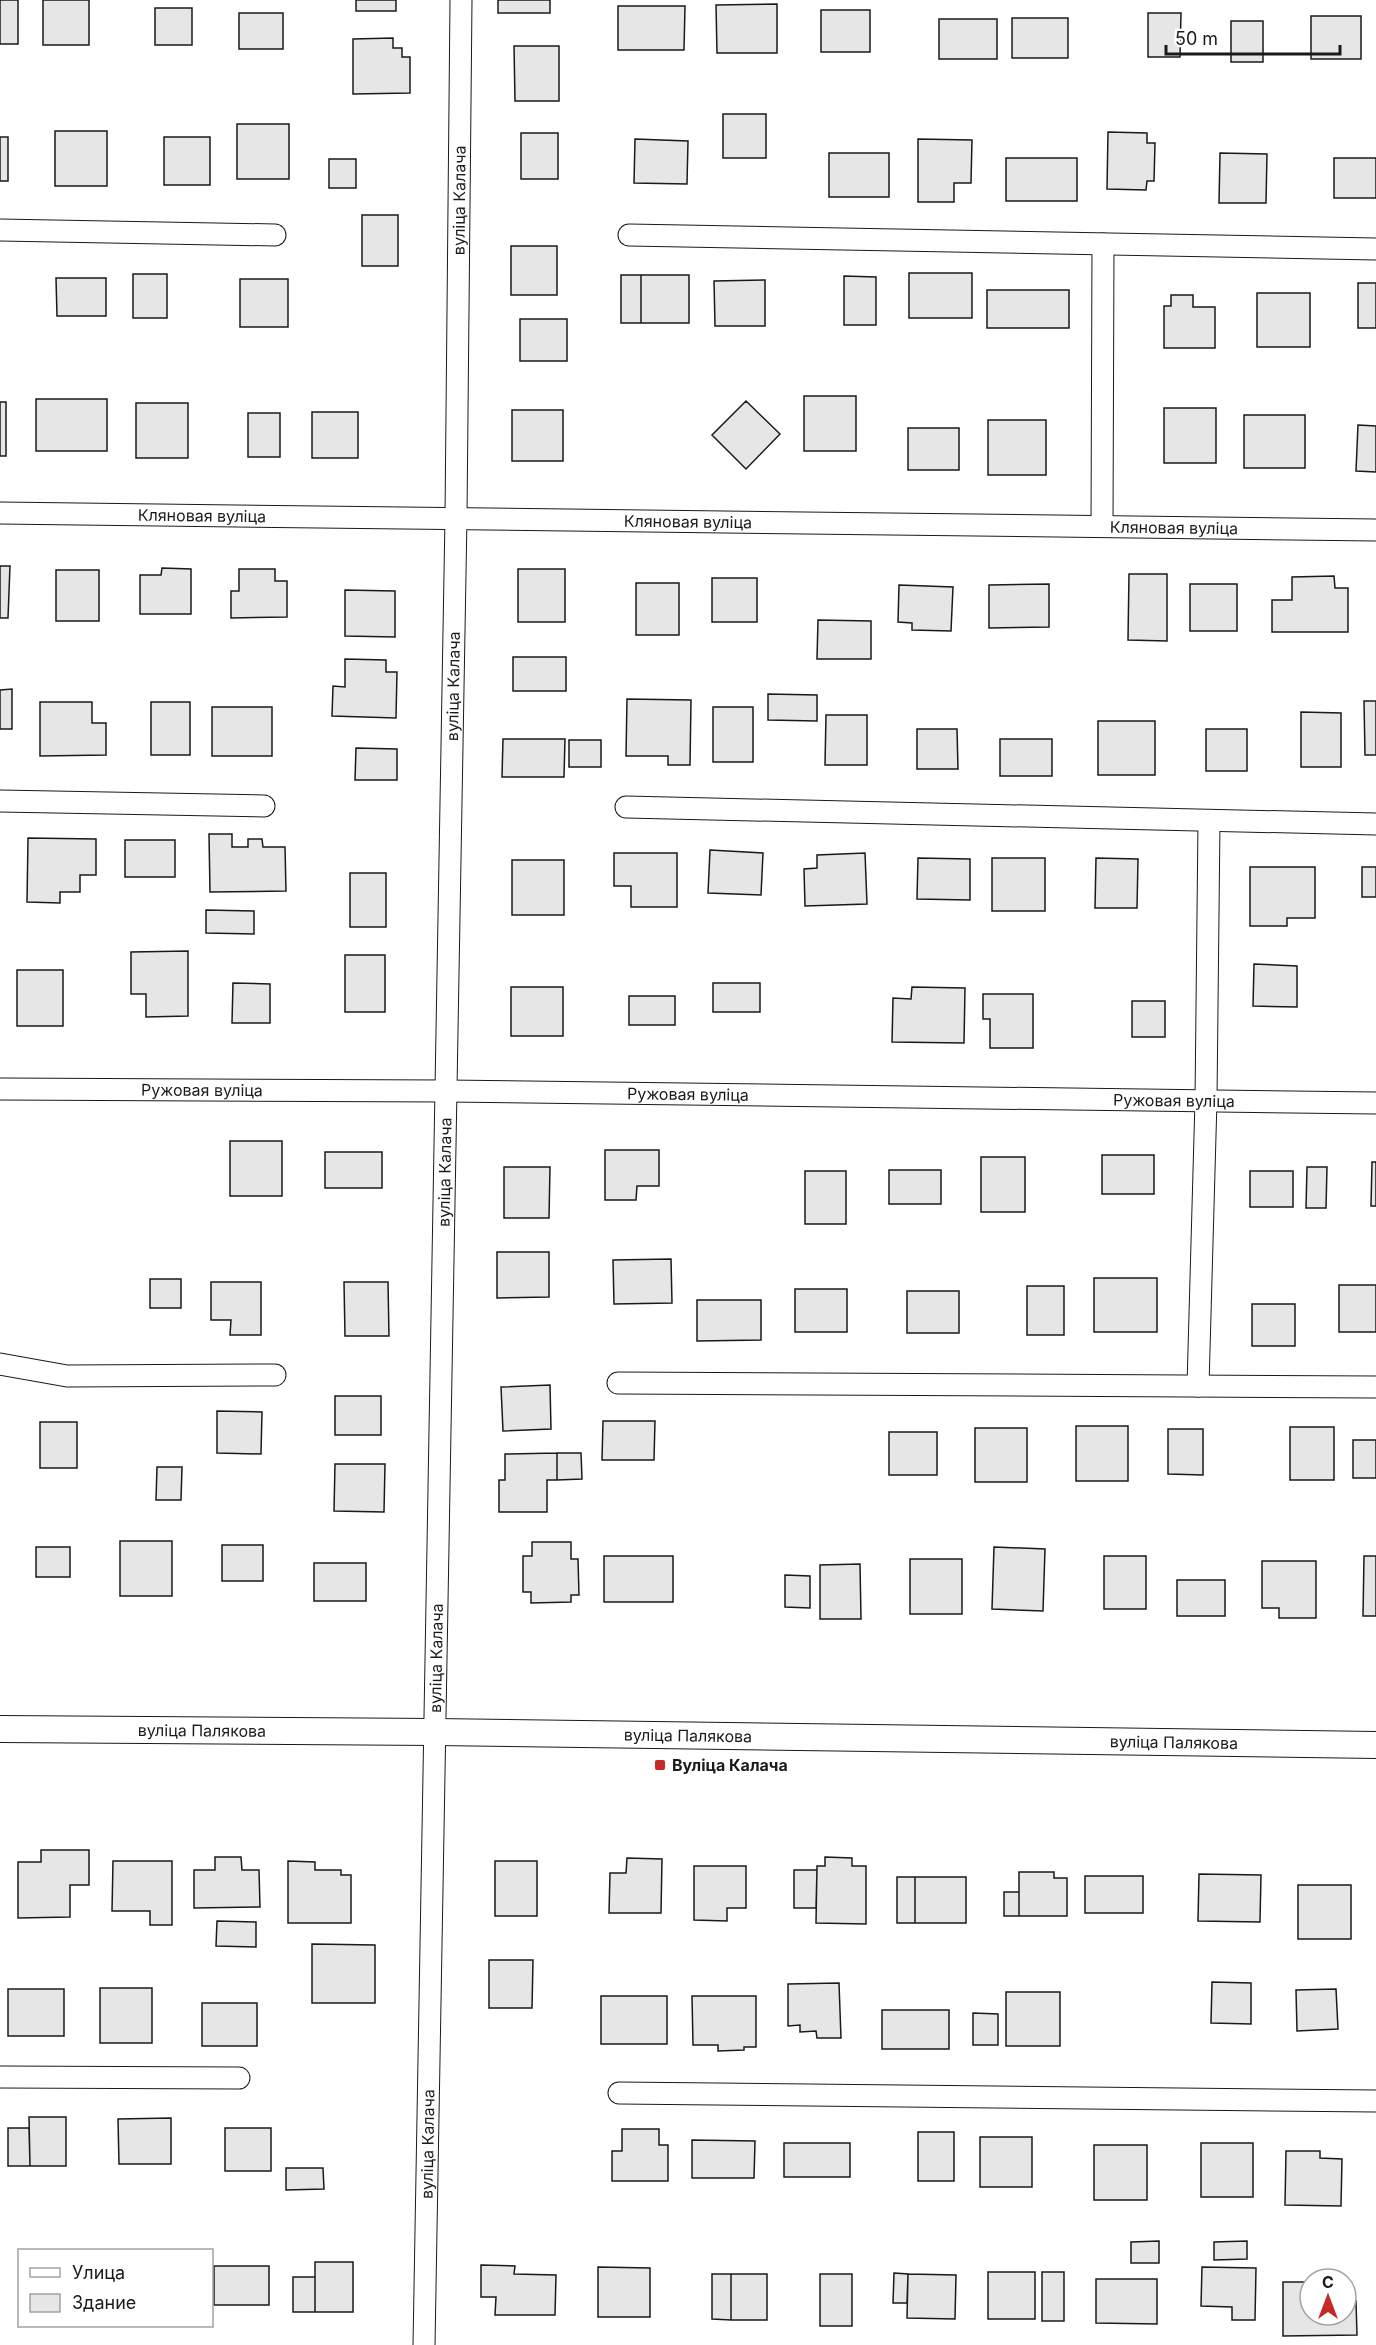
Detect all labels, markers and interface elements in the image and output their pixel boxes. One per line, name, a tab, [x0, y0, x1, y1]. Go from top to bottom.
scale bar	[1166, 18, 1340, 56]
text: 50 m	[1175, 28, 1218, 49]
street label: вуліца Калача	[449, 145, 470, 255]
street label: Кляновая вуліца	[138, 505, 266, 526]
street label: Кляновая вуліца	[624, 511, 752, 532]
street label: Кляновая вуліца	[1110, 517, 1238, 538]
street label: вуліца Калача	[442, 631, 464, 741]
street label: Ружовая вуліца	[141, 1080, 263, 1100]
street label: Ружовая вуліца	[627, 1083, 749, 1105]
street label: Ружовая вуліца	[1113, 1090, 1235, 1111]
street label: вуліца Калача	[434, 1117, 455, 1227]
street label: вуліца Калача	[425, 1603, 447, 1713]
street label: вуліца Палякова	[138, 1720, 266, 1741]
street label: вуліца Палякова	[624, 1725, 752, 1746]
street label: вуліца Палякова	[1110, 1731, 1238, 1753]
place label: Вуліца Калача	[672, 1755, 788, 1775]
marker: Вуліца Калача	[653, 1758, 667, 1772]
street label: вуліца Калача	[417, 2089, 438, 2199]
legend	[18, 2249, 213, 2327]
text: Улица	[72, 2262, 125, 2283]
north arrow	[1298, 2267, 1358, 2327]
text: С	[1322, 2272, 1334, 2292]
text: Здание	[72, 2292, 136, 2313]

